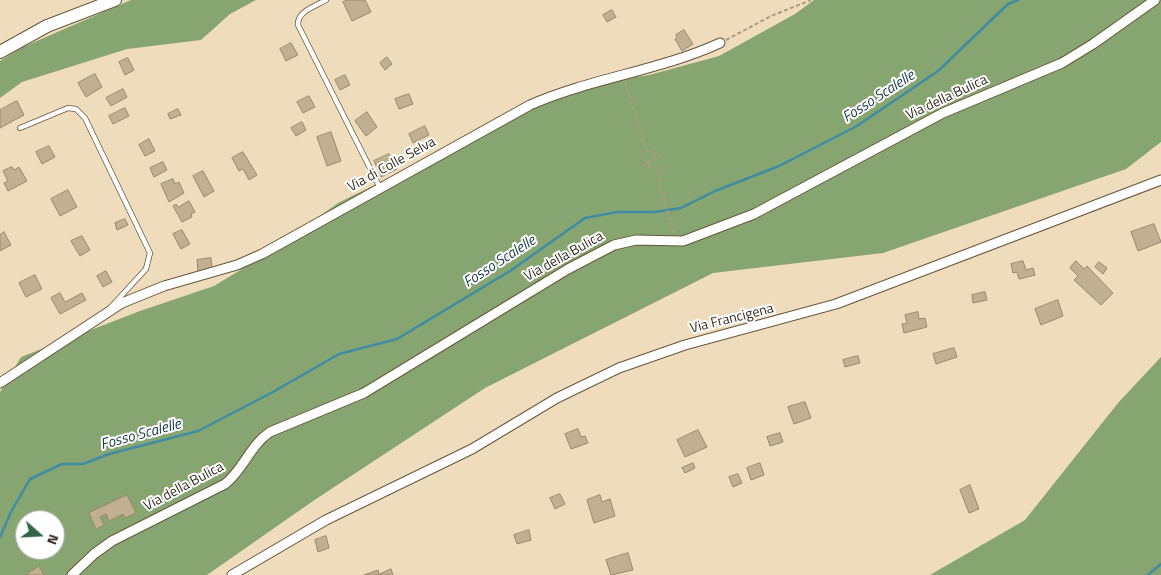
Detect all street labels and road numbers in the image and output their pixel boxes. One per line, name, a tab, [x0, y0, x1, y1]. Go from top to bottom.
street label: Via della Bulica	[904, 72, 990, 124]
street label: Via di Colle Selva	[345, 134, 439, 196]
street label: Via della Bulica	[522, 228, 606, 286]
street label: Via Francigena	[688, 300, 776, 338]
street label: Via della Bulica	[141, 459, 227, 515]

